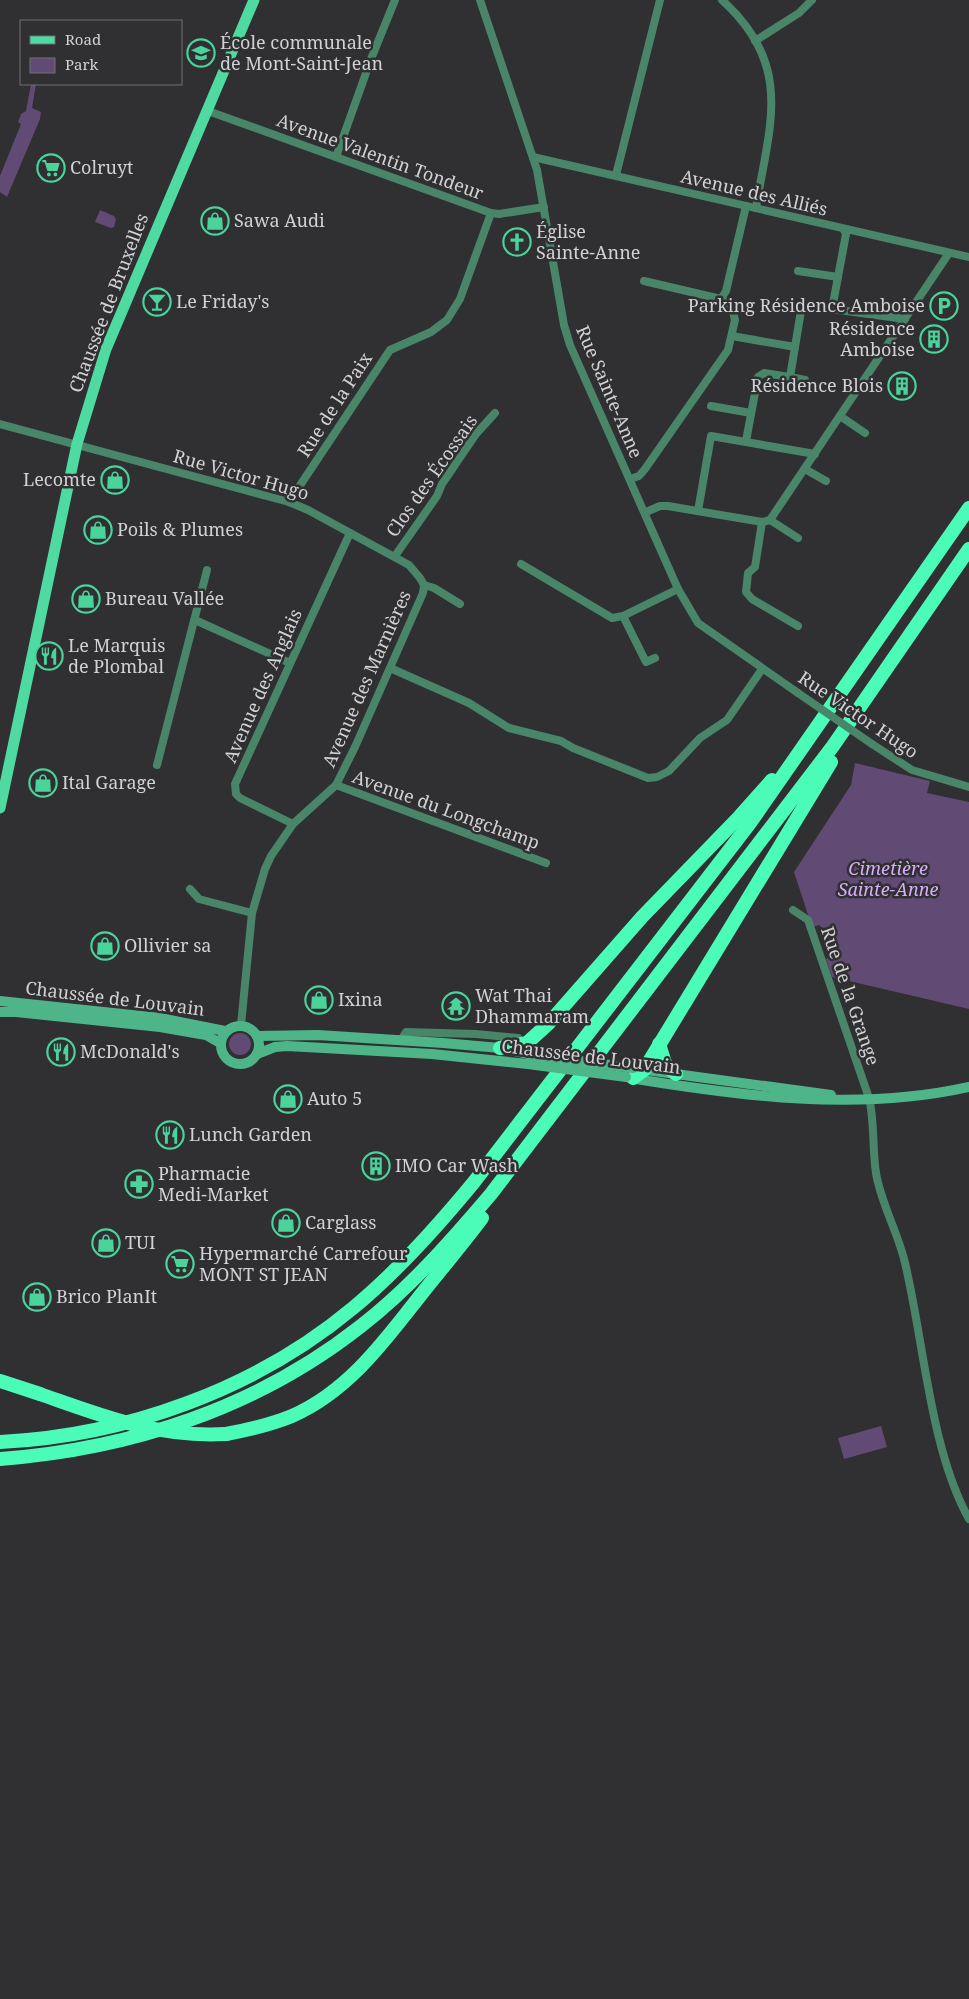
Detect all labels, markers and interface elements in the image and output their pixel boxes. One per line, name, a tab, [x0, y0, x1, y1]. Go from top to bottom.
legend	[20, 20, 182, 85]
text: Road	[65, 29, 101, 49]
place label: École communale de Mont-Saint-Jean	[220, 30, 384, 75]
school or university icon: École communale de Mont-Saint-Jean	[186, 38, 216, 68]
text: Park	[65, 54, 99, 74]
street label: Avenue Valentin Tondeur	[274, 107, 487, 205]
supermarket icon: Colruyt	[36, 153, 66, 183]
place label: Colruyt	[70, 155, 133, 179]
street label: Avenue des Alliés	[679, 163, 830, 221]
shop icon: Sawa Audi	[200, 206, 230, 236]
place label: Sawa Audi	[234, 208, 325, 232]
street label: Chaussée de Bruxelles	[63, 210, 153, 396]
place label: Église Sainte-Anne	[536, 219, 640, 264]
church icon: Église Sainte-Anne	[502, 227, 532, 257]
bar icon: Le Friday's	[142, 287, 172, 317]
place label: Le Friday's	[176, 289, 269, 313]
parking icon: Parking Résidence Amboise	[929, 291, 959, 321]
place label: Parking Résidence Amboise	[688, 293, 925, 317]
place label: Résidence Amboise	[829, 316, 915, 361]
street label: Rue Sainte-Anne	[571, 322, 649, 462]
building icon: Résidence Amboise	[919, 324, 949, 354]
street label: Rue de la Paix	[291, 347, 377, 462]
building icon: Résidence Blois	[887, 371, 917, 401]
place label: Résidence Blois	[751, 373, 883, 397]
street label: Clos des Écossais	[380, 410, 482, 541]
street label: Rue Victor Hugo	[171, 443, 312, 505]
shop icon: Lecomte	[100, 465, 130, 495]
place label: Lecomte	[23, 467, 96, 491]
shop icon: Poils & Plumes	[83, 515, 113, 545]
place label: Poils & Plumes	[117, 517, 243, 541]
shop icon: Bureau Vallée	[71, 584, 101, 614]
place label: Bureau Vallée	[105, 586, 224, 610]
street label: Avenue des Marnières	[316, 586, 416, 771]
street label: Avenue des Anglais	[217, 605, 307, 766]
place label: Le Marquis de Plombal	[68, 633, 165, 678]
restaurant icon: Le Marquis de Plombal	[34, 641, 64, 671]
street label: Rue Victor Hugo	[794, 665, 923, 763]
street label: Avenue du Longchamp	[349, 764, 543, 854]
shop icon: Ital Garage	[28, 768, 58, 798]
place label: Ital Garage	[62, 770, 156, 794]
park label: Cimetière Sainte-Anne	[838, 856, 938, 901]
street label: Rue de la Grange	[816, 923, 886, 1068]
shop icon: Ollivier sa	[90, 931, 120, 961]
place label: Ollivier sa	[124, 933, 212, 957]
street label: Chaussée de Louvain	[24, 975, 207, 1021]
place label: Wat Thai Dhammaram	[475, 983, 589, 1028]
shop icon: Ixina	[304, 985, 334, 1015]
place label: Ixina	[338, 987, 383, 1011]
temple icon: Wat Thai Dhammaram	[441, 991, 471, 1021]
street label: Chaussée de Louvain	[500, 1033, 683, 1079]
restaurant icon: McDonald's	[46, 1037, 76, 1067]
place label: McDonald's	[80, 1039, 180, 1063]
shop icon: Auto 5	[273, 1084, 303, 1114]
place label: Auto 5	[307, 1086, 362, 1110]
restaurant icon: Lunch Garden	[155, 1120, 185, 1150]
place label: Lunch Garden	[189, 1122, 312, 1146]
building icon: IMO Car Wash	[361, 1151, 391, 1181]
place label: IMO Car Wash	[395, 1153, 518, 1177]
place label: Pharmacie Medi-Market	[158, 1161, 269, 1206]
pharmacy icon: Pharmacie Medi-Market	[124, 1169, 154, 1199]
shop icon: Carglass	[271, 1208, 301, 1238]
place label: Carglass	[305, 1210, 376, 1234]
shop icon: TUI	[91, 1228, 121, 1258]
place label: TUI	[125, 1230, 156, 1254]
place label: Hypermarché Carrefour MONT ST JEAN	[199, 1241, 408, 1286]
supermarket icon: Hypermarché Carrefour MONT ST JEAN	[165, 1249, 195, 1279]
shop icon: Brico PlanIt	[22, 1282, 52, 1312]
place label: Brico PlanIt	[56, 1284, 157, 1308]

